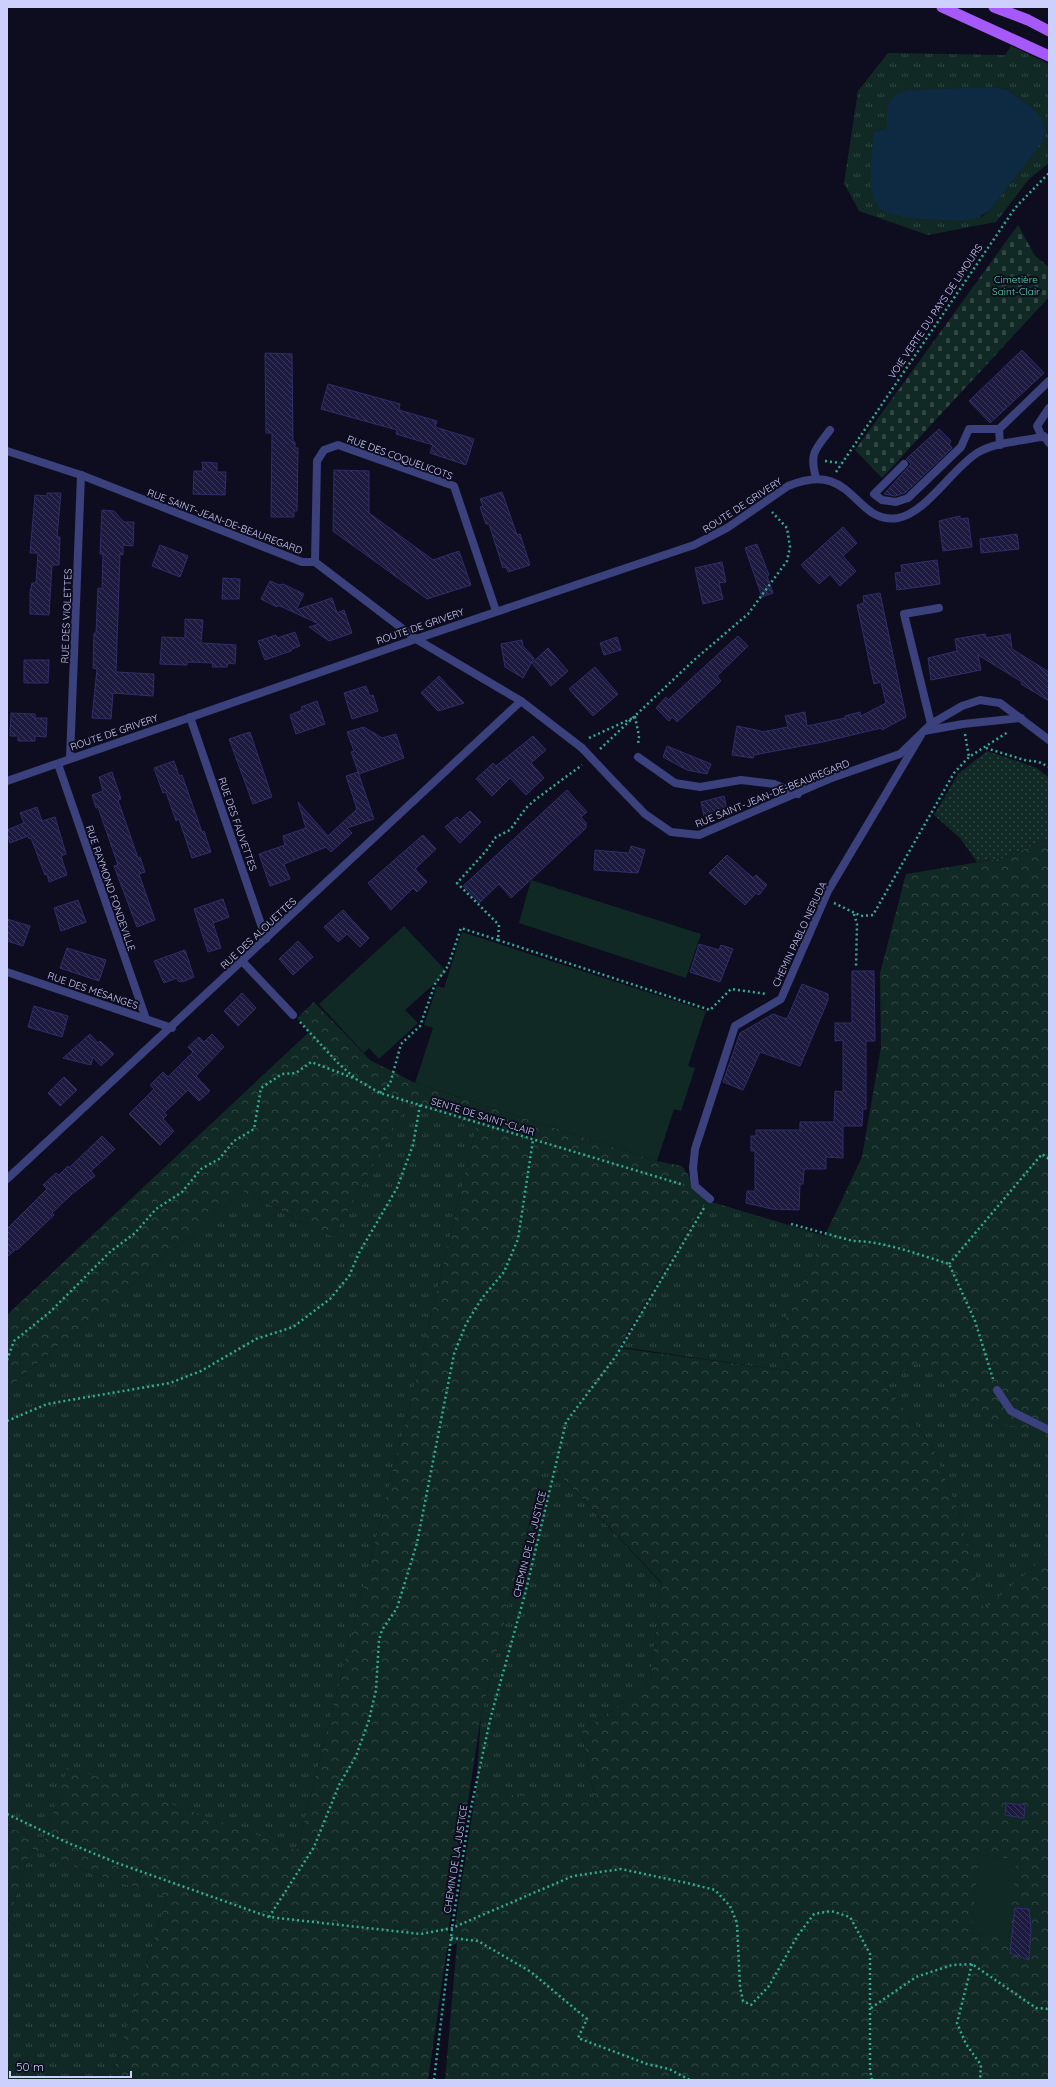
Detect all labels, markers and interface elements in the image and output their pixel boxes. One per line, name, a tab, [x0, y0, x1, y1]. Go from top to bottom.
street label: VOIE VERTE DU PAYS DE LIMOURS	[885, 241, 986, 381]
park label: Cimetière Saint-Clair	[992, 273, 1040, 298]
street label: RUE DES COQUELICOTS	[345, 432, 455, 483]
street label: ROUTE DE GRIVERY	[700, 475, 785, 536]
street label: RUE SAINT-JEAN-DE-BEAUREGARD	[145, 486, 304, 557]
street label: RUE DES VIOLETTES	[58, 568, 75, 664]
street label: ROUTE DE GRIVERY	[375, 605, 466, 648]
street label: ROUTE DE GRIVERY	[69, 711, 160, 754]
street label: RUE SAINT-JEAN-DE-BEAUREGARD	[693, 756, 851, 830]
street label: RUE DES FAUVETTES	[215, 776, 260, 873]
street label: RUE RAYMOND FONDEVILLE	[83, 823, 138, 953]
street label: CHEMIN PABLO NERUDA	[769, 879, 830, 989]
street label: RUE DES ALOUETTES	[218, 895, 299, 972]
street label: RUE DES MÉSANGES	[46, 969, 140, 1012]
street label: SENTE DE SAINT-CLAIR	[429, 1094, 537, 1139]
street label: CHEMIN DE LA JUSTICE	[510, 1489, 549, 1599]
street label: CHEMIN DE LA JUSTICE	[441, 1804, 471, 1914]
scale bar	[10, 2053, 131, 2079]
text: 50 m	[16, 2059, 44, 2074]

